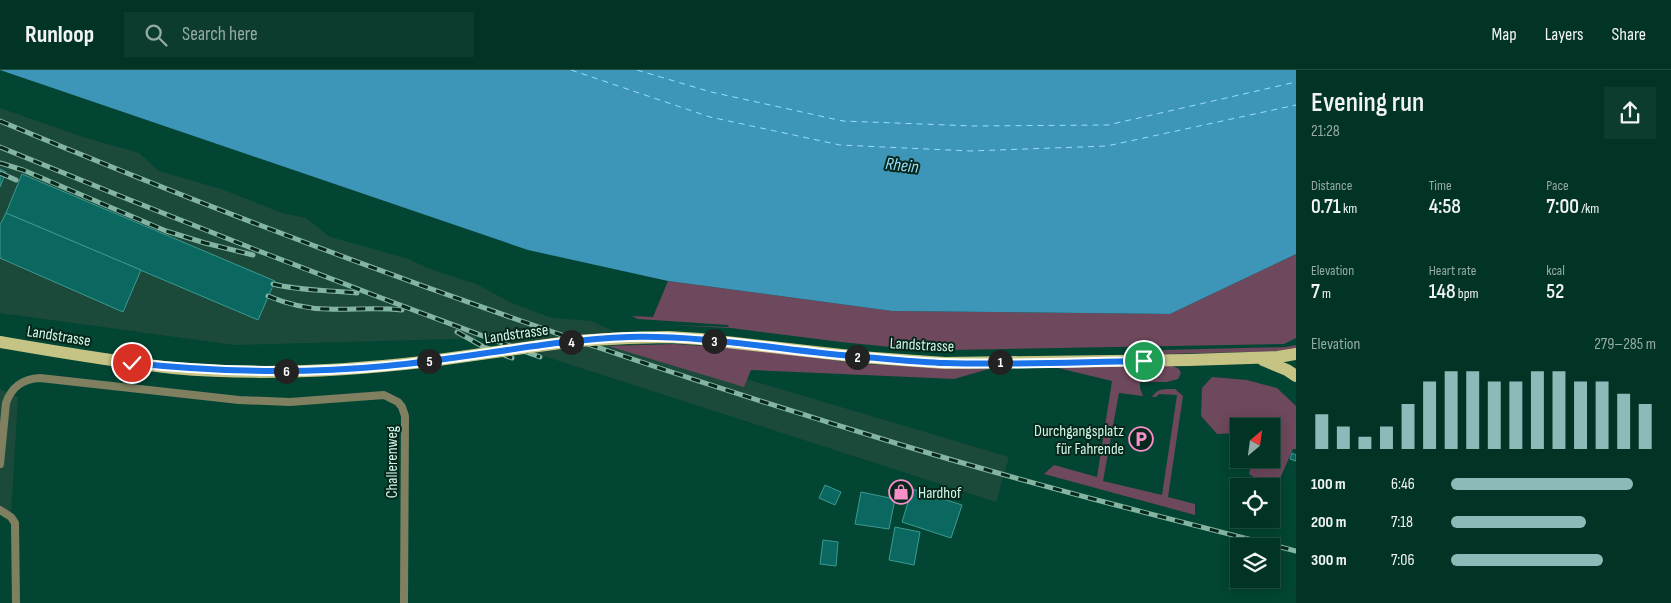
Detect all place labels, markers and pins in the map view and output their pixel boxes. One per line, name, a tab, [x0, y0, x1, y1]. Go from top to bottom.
pin: 3	[702, 328, 726, 354]
pin: 4	[558, 330, 584, 354]
pin	[1123, 340, 1165, 382]
pin	[111, 342, 153, 384]
pin: 2	[844, 344, 870, 370]
pin: 5	[416, 348, 442, 374]
pin: 1	[988, 350, 1012, 374]
pin: 6	[274, 358, 298, 384]
place label: Durchgangsplatz für Fahrende	[1034, 422, 1124, 459]
parking icon: Durchgangsplatz für Fahrende	[1128, 426, 1154, 452]
shop icon: Hardhof	[888, 479, 914, 505]
place label: Hardhof	[918, 484, 962, 503]

